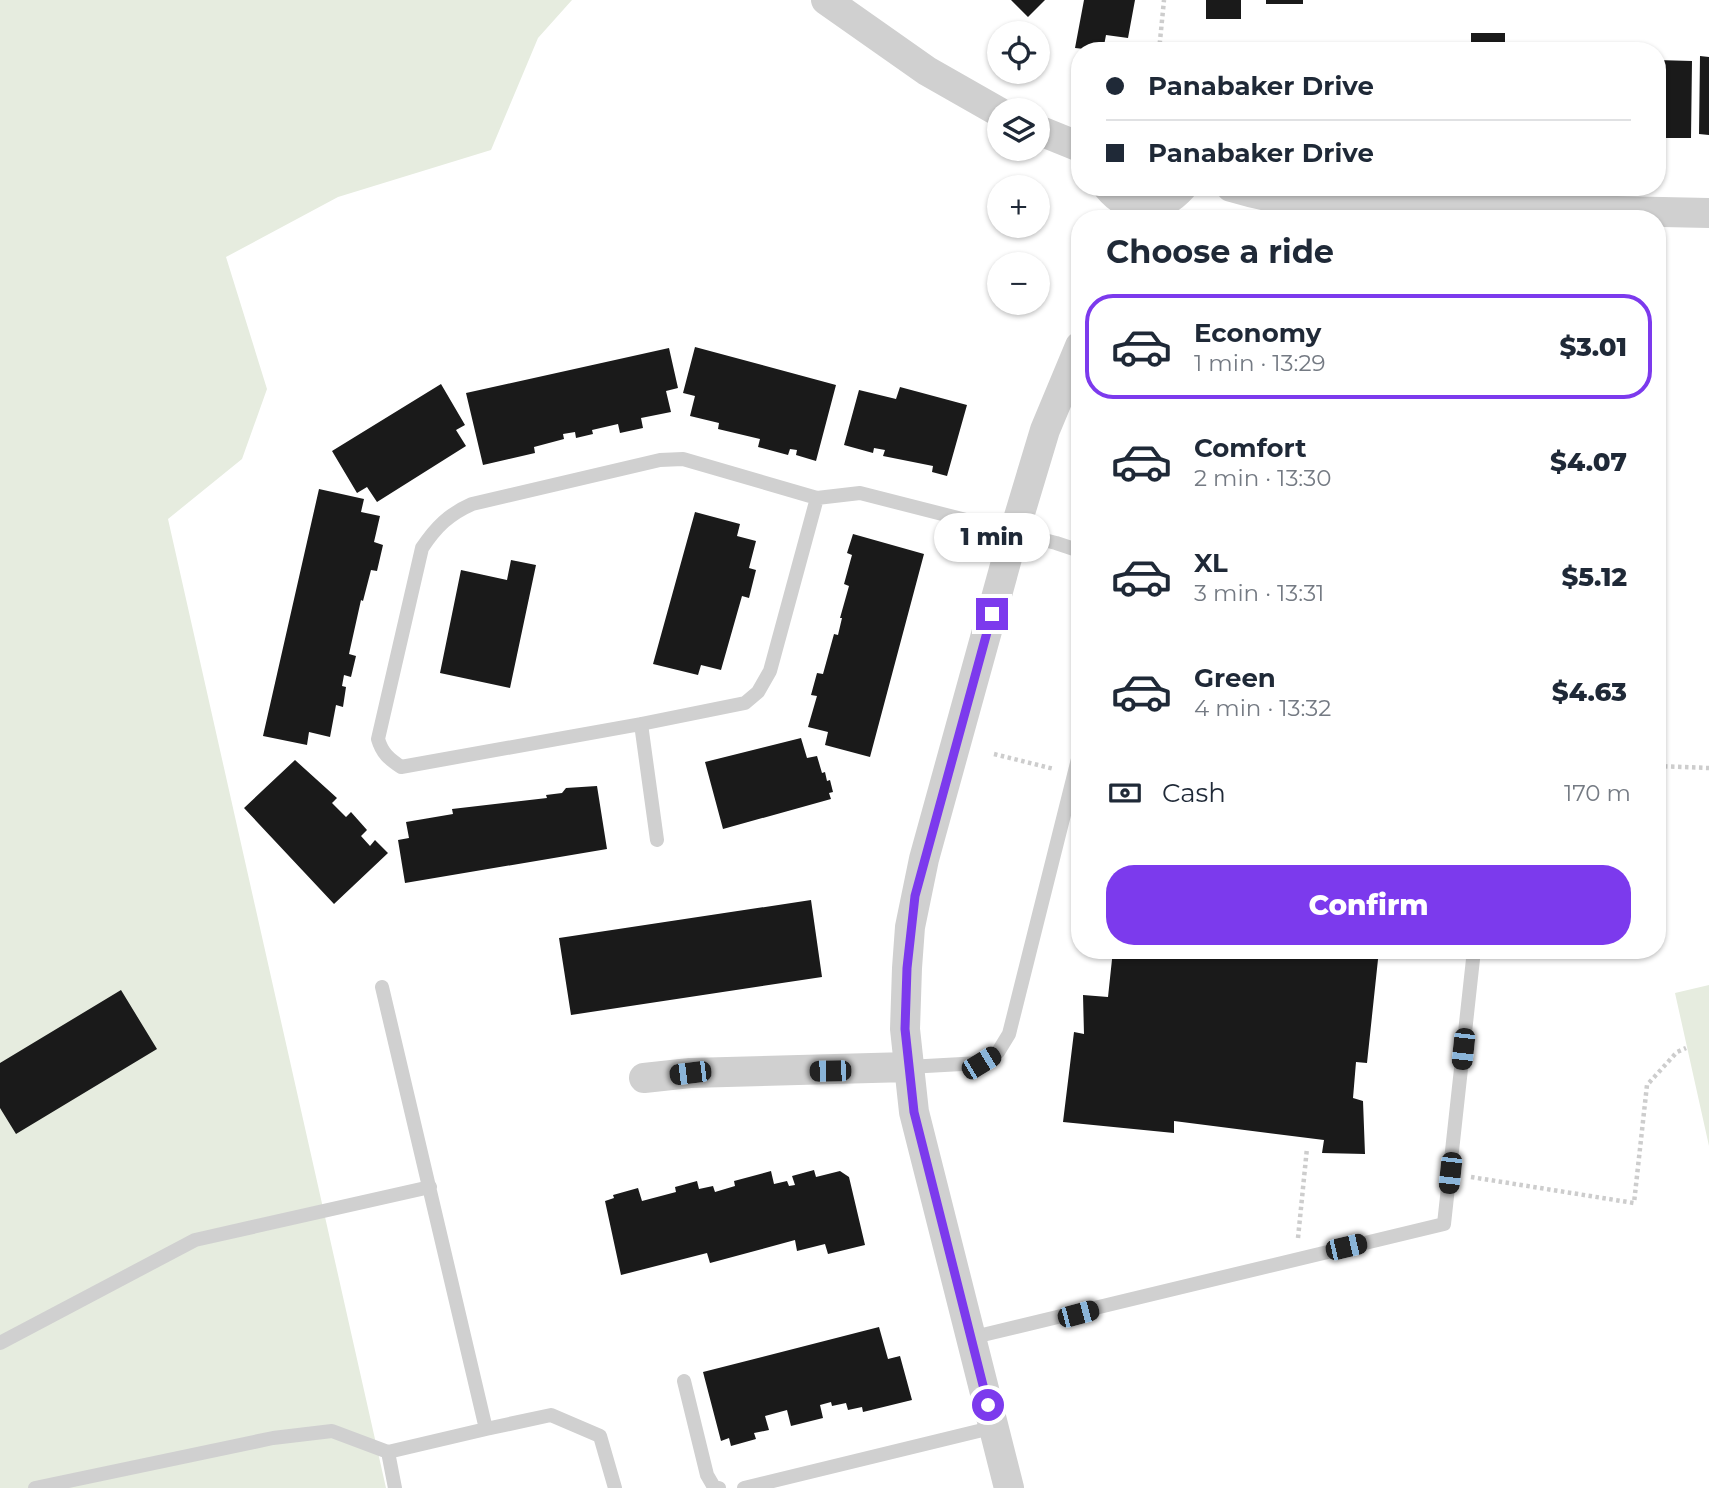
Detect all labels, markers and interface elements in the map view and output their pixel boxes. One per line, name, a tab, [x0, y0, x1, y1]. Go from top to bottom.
map controls	[987, 21, 1050, 315]
button: locate	[987, 21, 1050, 84]
text: Panabaker Drive	[1148, 70, 1374, 102]
button: layers	[987, 98, 1050, 161]
text: Panabaker Drive	[1148, 137, 1374, 169]
button: +	[987, 175, 1050, 238]
text: Choose a ride	[1106, 232, 1334, 271]
button: −	[987, 252, 1050, 315]
icon: car	[1110, 315, 1173, 378]
text: Economy	[1194, 317, 1321, 349]
text: $3.01	[1559, 331, 1627, 363]
text: 1 min · 13:29	[1194, 349, 1326, 377]
icon: car	[1110, 430, 1173, 493]
text: Comfort	[1194, 432, 1306, 464]
text: $4.07	[1550, 446, 1627, 478]
text: 2 min · 13:30	[1194, 464, 1331, 492]
callout: 1 min	[934, 512, 1050, 562]
text: 1 min	[960, 523, 1024, 551]
icon: car	[1110, 545, 1173, 608]
text: XL	[1194, 547, 1228, 579]
text: $5.12	[1561, 561, 1627, 593]
text: 3 min · 13:31	[1194, 579, 1324, 607]
route end	[976, 598, 1008, 630]
icon: car	[1110, 660, 1173, 723]
text: Green	[1194, 662, 1276, 694]
text: $4.63	[1552, 676, 1627, 708]
text: 4 min · 13:32	[1194, 694, 1331, 722]
icon: cash	[1106, 774, 1144, 812]
text: Cash	[1162, 777, 1226, 809]
text: 170 m	[1564, 779, 1631, 807]
button: Confirm	[1106, 865, 1631, 945]
car	[1451, 1027, 1476, 1071]
car	[958, 1043, 1005, 1083]
car	[668, 1060, 713, 1086]
car	[809, 1060, 852, 1082]
car	[1438, 1151, 1463, 1195]
car	[1324, 1232, 1369, 1262]
car	[1055, 1298, 1102, 1330]
route start	[972, 1389, 1004, 1421]

